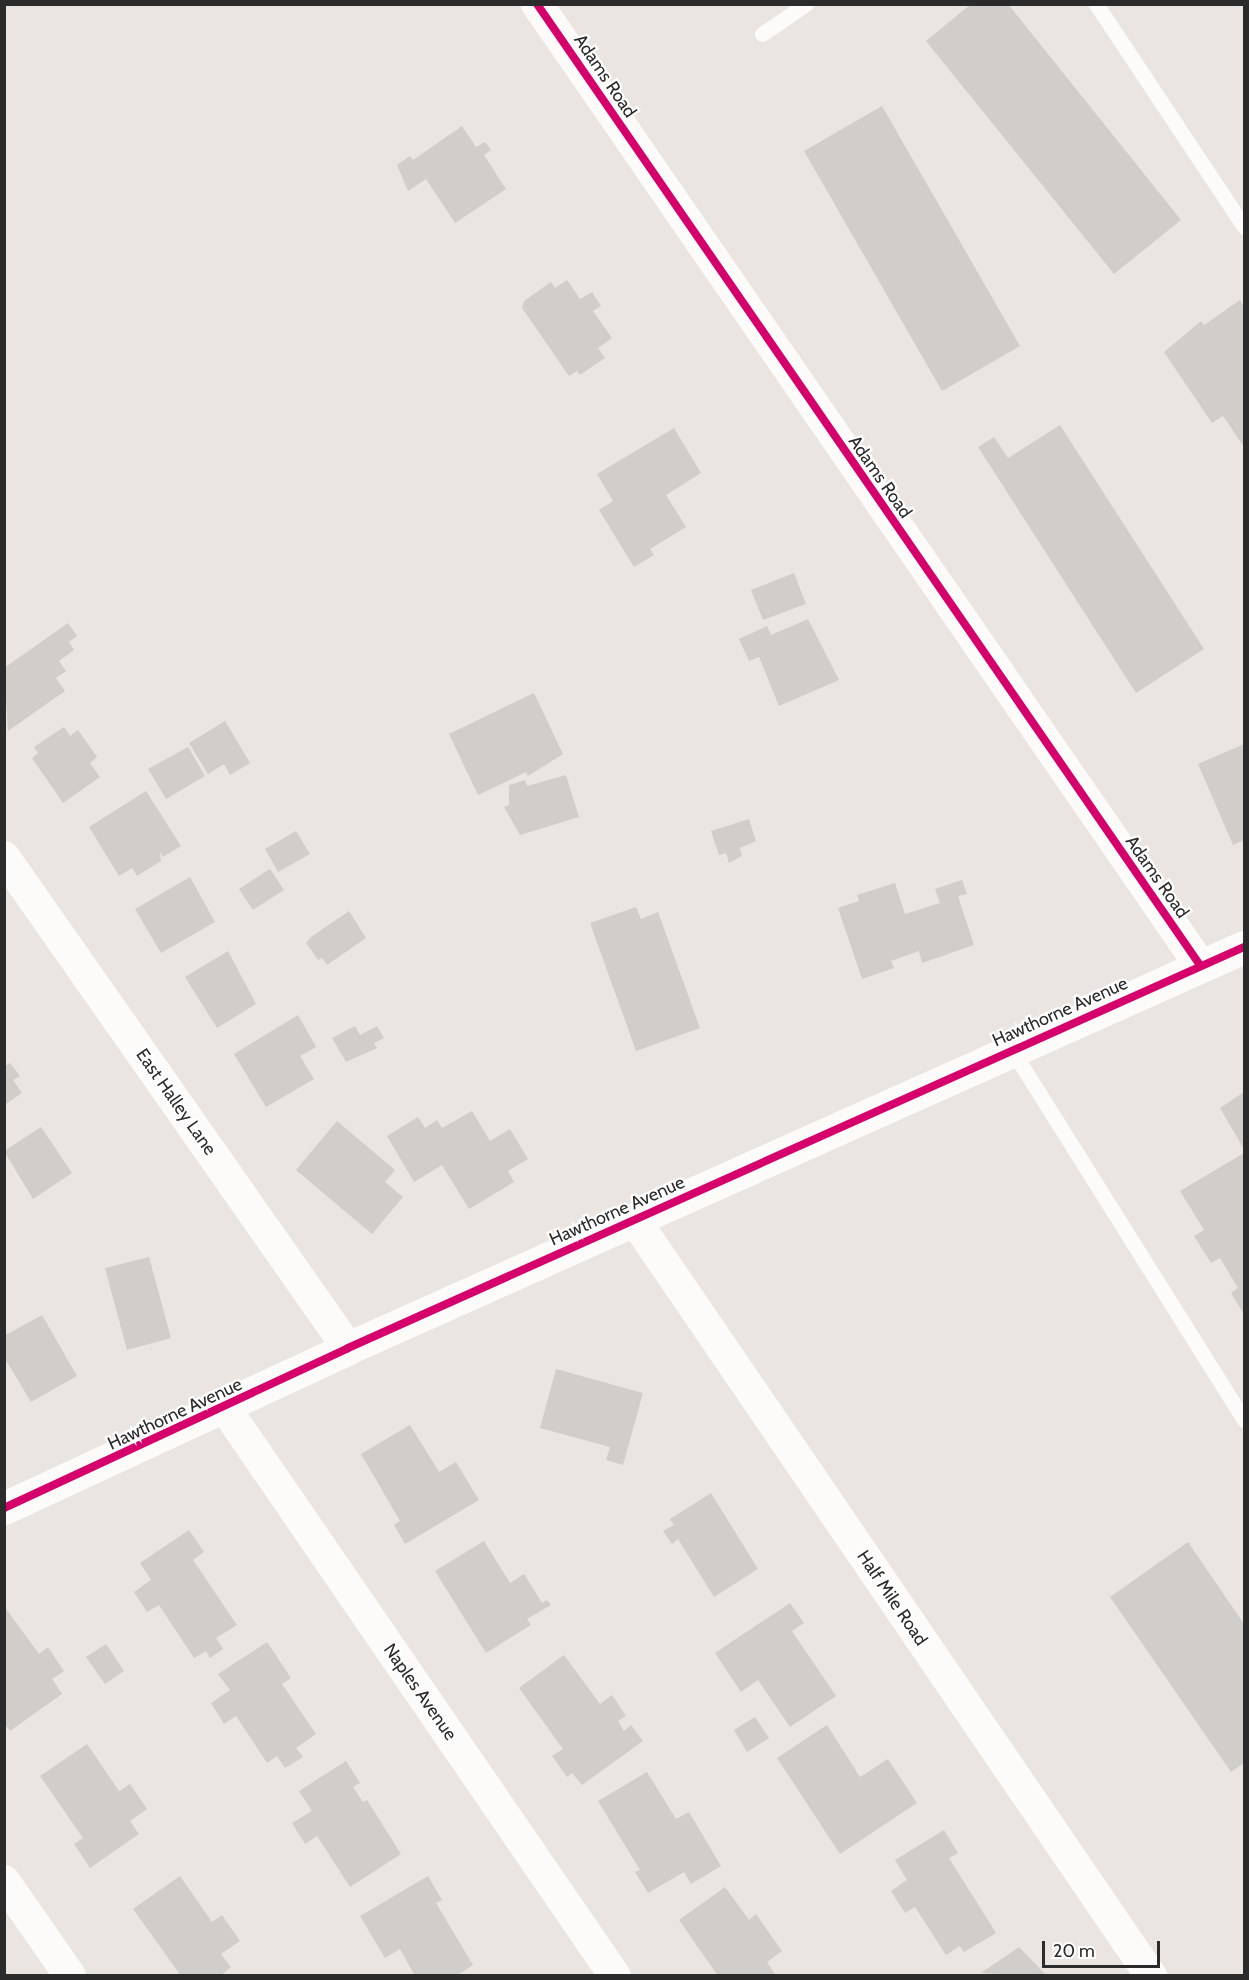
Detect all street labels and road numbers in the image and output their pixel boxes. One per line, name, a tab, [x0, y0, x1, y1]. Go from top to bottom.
street label: Adams Road	[569, 30, 641, 122]
street label: Adams Road	[844, 432, 916, 522]
street label: Adams Road	[1121, 832, 1193, 922]
street label: Hawthorne Avenue	[989, 972, 1131, 1052]
street label: East Halley Lane	[131, 1045, 221, 1159]
street label: Hawthorne Avenue	[546, 1171, 688, 1251]
street label: Hawthorne Avenue	[104, 1373, 246, 1455]
street label: Half Mile Road	[852, 1546, 932, 1650]
street label: Naples Avenue	[379, 1639, 461, 1745]

